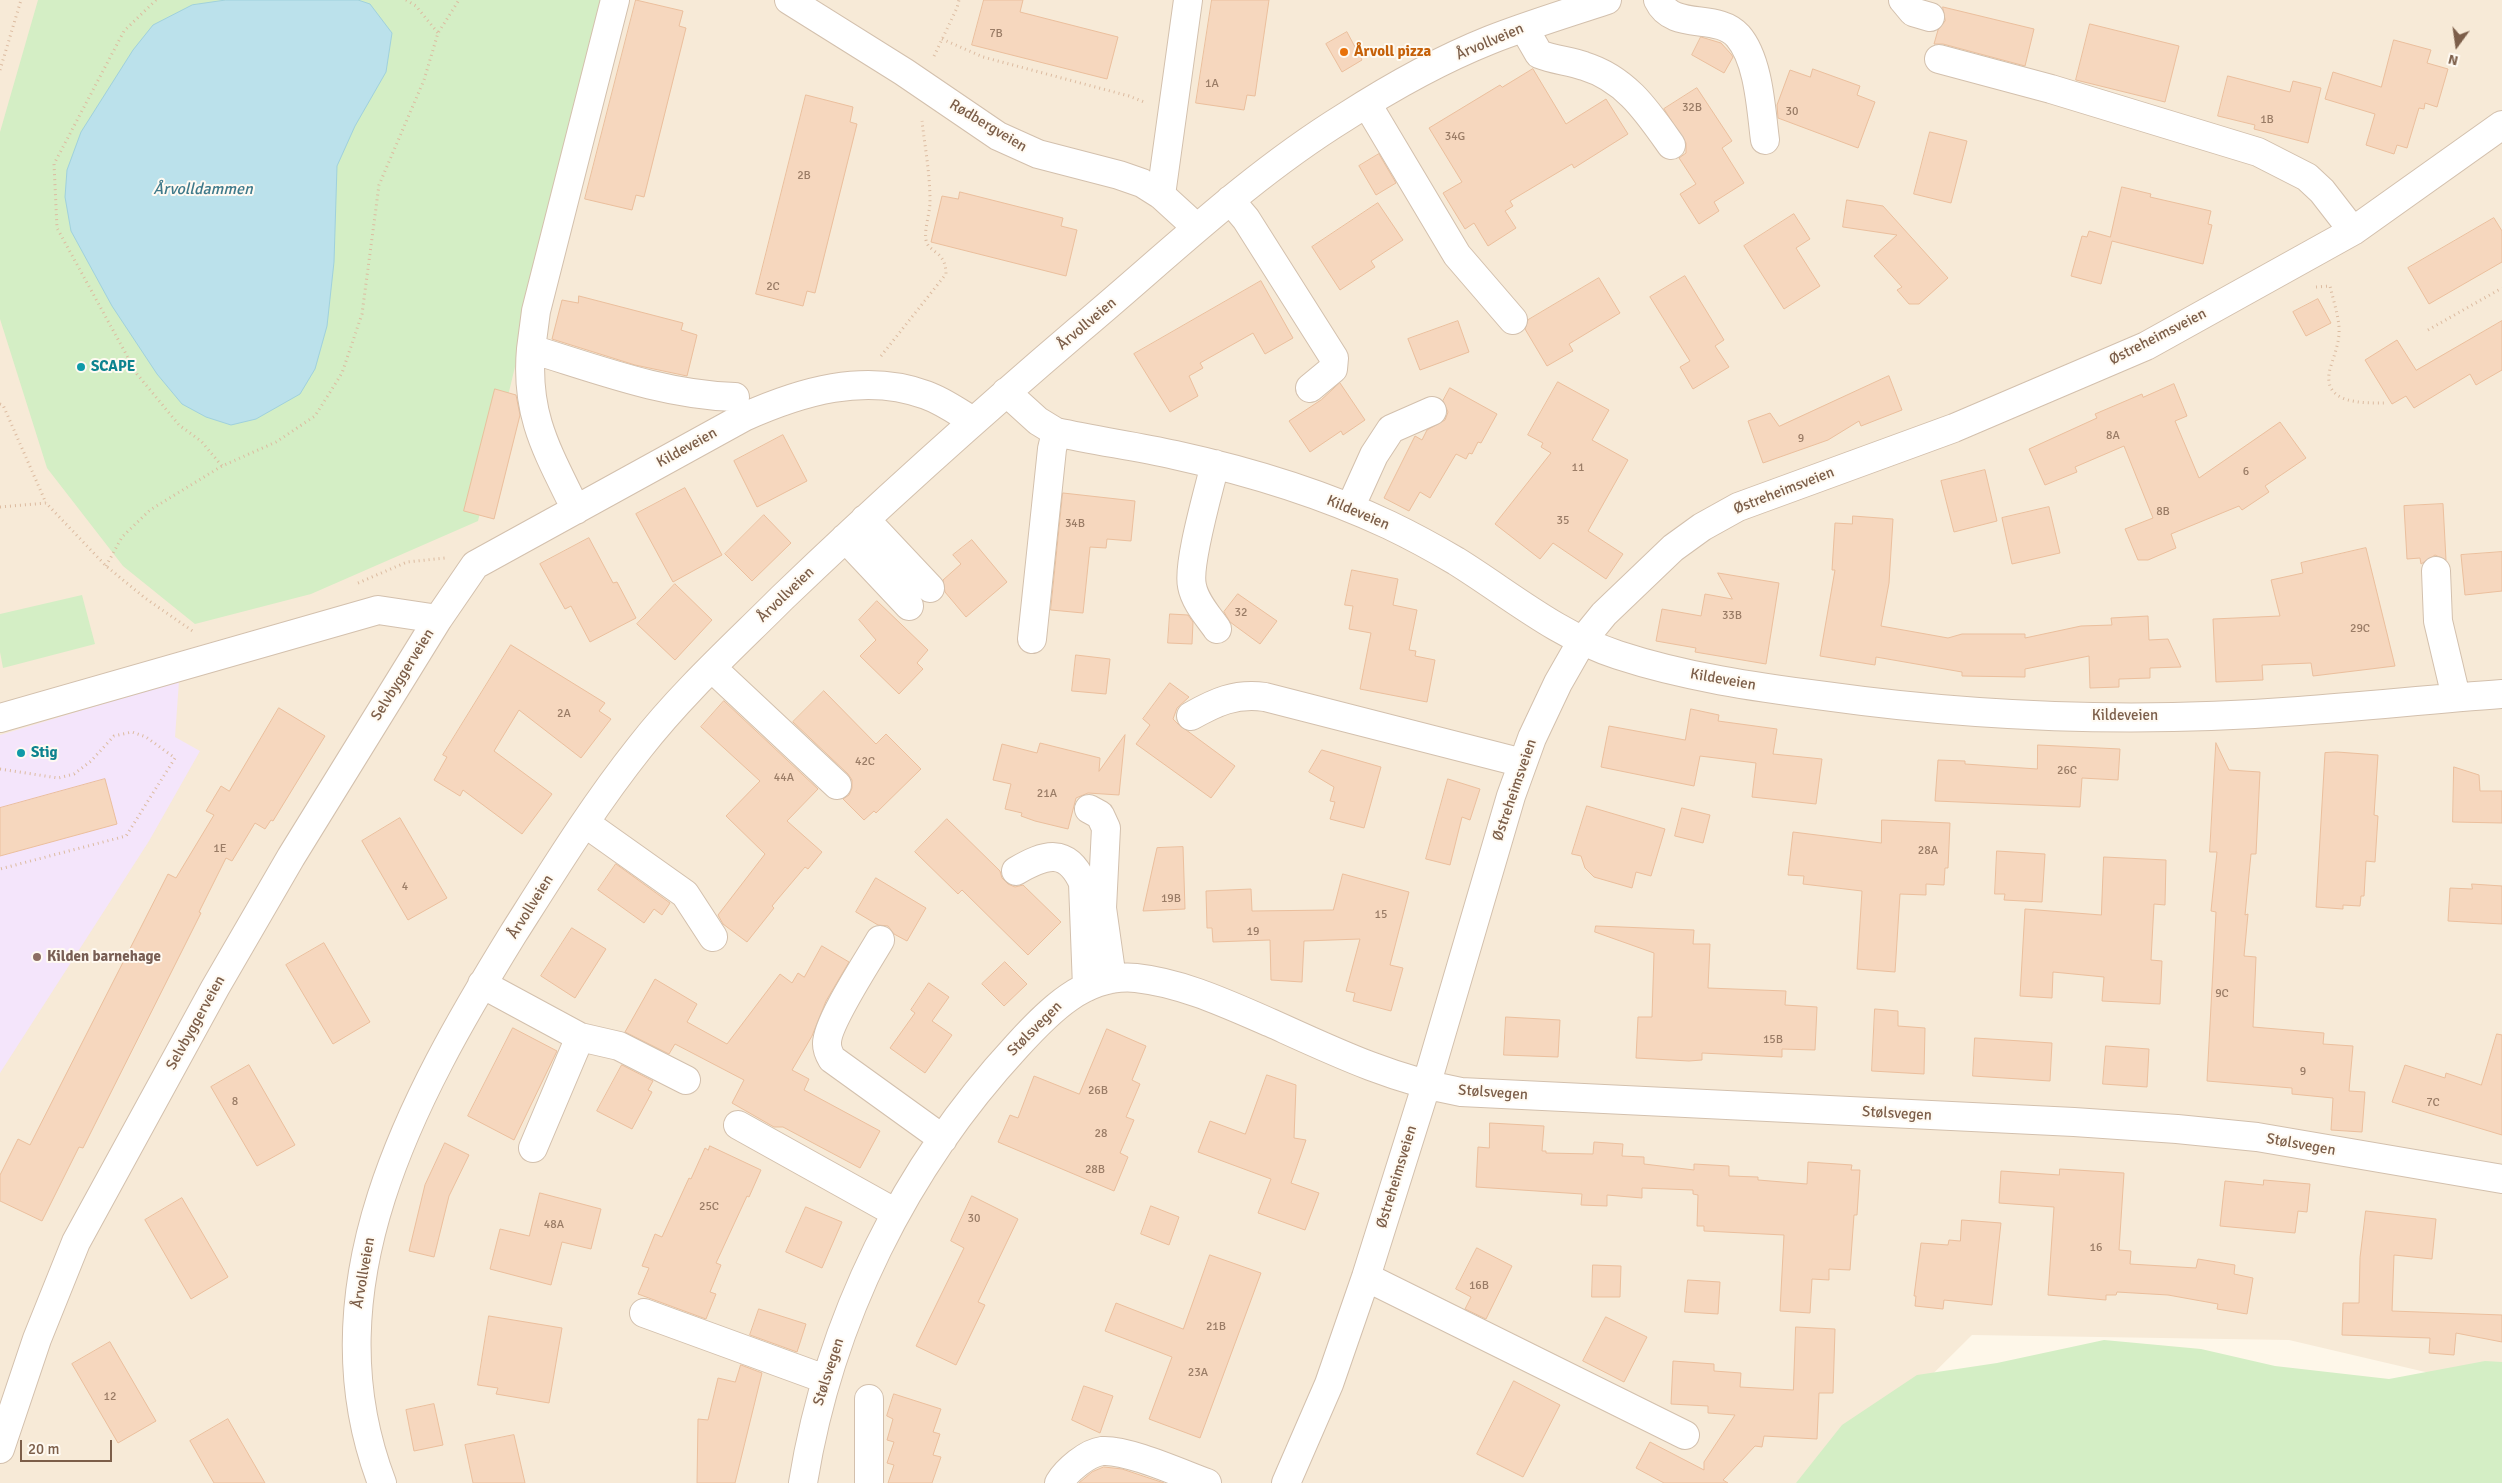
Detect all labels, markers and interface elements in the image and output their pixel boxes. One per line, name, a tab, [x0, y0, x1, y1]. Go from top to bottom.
street label: Årvollveien	[1453, 20, 1527, 64]
north arrow	[2432, 20, 2482, 70]
house number: 7B	[989, 27, 1003, 41]
place label: Årvoll pizza	[1354, 43, 1431, 61]
marker: Årvoll pizza	[1338, 46, 1350, 58]
text: N	[2446, 51, 2460, 69]
house number: 1A	[1205, 77, 1219, 91]
street label: Rødbergveien	[946, 96, 1030, 156]
house number: 32B	[1682, 101, 1702, 115]
house number: 30	[1786, 105, 1798, 119]
house number: 1B	[2260, 113, 2274, 127]
house number: 34G	[1445, 130, 1465, 144]
house number: 2B	[797, 169, 811, 183]
water label: Årvolldammen	[153, 180, 253, 200]
house number: 2C	[766, 280, 780, 294]
street label: Årvollveien	[1054, 294, 1120, 354]
street label: Østreheimsveien	[2106, 305, 2210, 369]
place label: SCAPE	[91, 358, 135, 376]
marker: SCAPE	[75, 361, 87, 373]
street label: Kildeveien	[654, 424, 720, 472]
house number: 8A	[2106, 429, 2120, 443]
house number: 9	[1798, 432, 1804, 446]
house number: 11	[1572, 461, 1584, 475]
street label: Østreheimsveien	[1731, 464, 1837, 518]
house number: 6	[2243, 465, 2249, 479]
street label: Kildeveien	[1324, 492, 1392, 534]
house number: 8B	[2156, 505, 2170, 519]
house number: 35	[1557, 514, 1569, 528]
house number: 34B	[1065, 517, 1085, 531]
street label: Årvollveien	[754, 564, 818, 626]
house number: 32	[1235, 606, 1247, 620]
house number: 33B	[1722, 609, 1742, 623]
house number: 29C	[2350, 622, 2370, 636]
street label: Selvbyggerveien	[368, 626, 438, 724]
street label: Kildeveien	[1689, 665, 1757, 695]
house number: 2A	[557, 707, 571, 721]
street label: Kildeveien	[2092, 707, 2158, 725]
street label: Østreheimsveien	[1489, 737, 1541, 843]
place label: Stig	[31, 744, 57, 762]
marker: Stig	[15, 747, 27, 759]
house number: 42C	[855, 755, 875, 769]
house number: 26C	[2057, 764, 2077, 778]
house number: 44A	[774, 771, 794, 785]
house number: 21A	[1037, 787, 1057, 801]
house number: 1E	[213, 842, 227, 856]
house number: 28A	[1918, 844, 1938, 858]
street label: Årvollveien	[504, 872, 558, 942]
house number: 4	[402, 880, 408, 894]
house number: 19B	[1161, 892, 1181, 906]
house number: 15	[1375, 908, 1387, 922]
house number: 19	[1247, 925, 1259, 939]
place label: Kilden barnehage	[47, 948, 161, 966]
marker: Kilden barnehage	[31, 951, 43, 963]
street label: Selvbyggerveien	[163, 973, 229, 1073]
house number: 9C	[2215, 987, 2229, 1001]
street label: Stølsvegen	[1004, 998, 1066, 1060]
house number: 15B	[1763, 1033, 1783, 1047]
house number: 9	[2300, 1065, 2306, 1079]
street label: Stølsvegen	[1457, 1082, 1529, 1104]
house number: 26B	[1088, 1084, 1108, 1098]
house number: 8	[232, 1095, 238, 1109]
house number: 7C	[2426, 1096, 2440, 1110]
street label: Stølsvegen	[1862, 1103, 1932, 1125]
street label: Østreheimsveien	[1373, 1123, 1421, 1231]
house number: 28	[1095, 1127, 1107, 1141]
street label: Stølsvegen	[2265, 1130, 2337, 1160]
house number: 28B	[1085, 1163, 1105, 1177]
house number: 25C	[699, 1200, 719, 1214]
house number: 30	[968, 1212, 980, 1226]
house number: 48A	[544, 1218, 564, 1232]
street label: Årvollveien	[349, 1236, 379, 1310]
house number: 16	[2090, 1241, 2102, 1255]
house number: 16B	[1469, 1279, 1489, 1293]
house number: 21B	[1206, 1320, 1226, 1334]
street label: Stølsvegen	[810, 1336, 848, 1408]
house number: 23A	[1188, 1366, 1208, 1380]
house number: 12	[104, 1390, 116, 1404]
scale bar	[22, 1430, 115, 1462]
text: 20 m	[28, 1440, 59, 1458]

